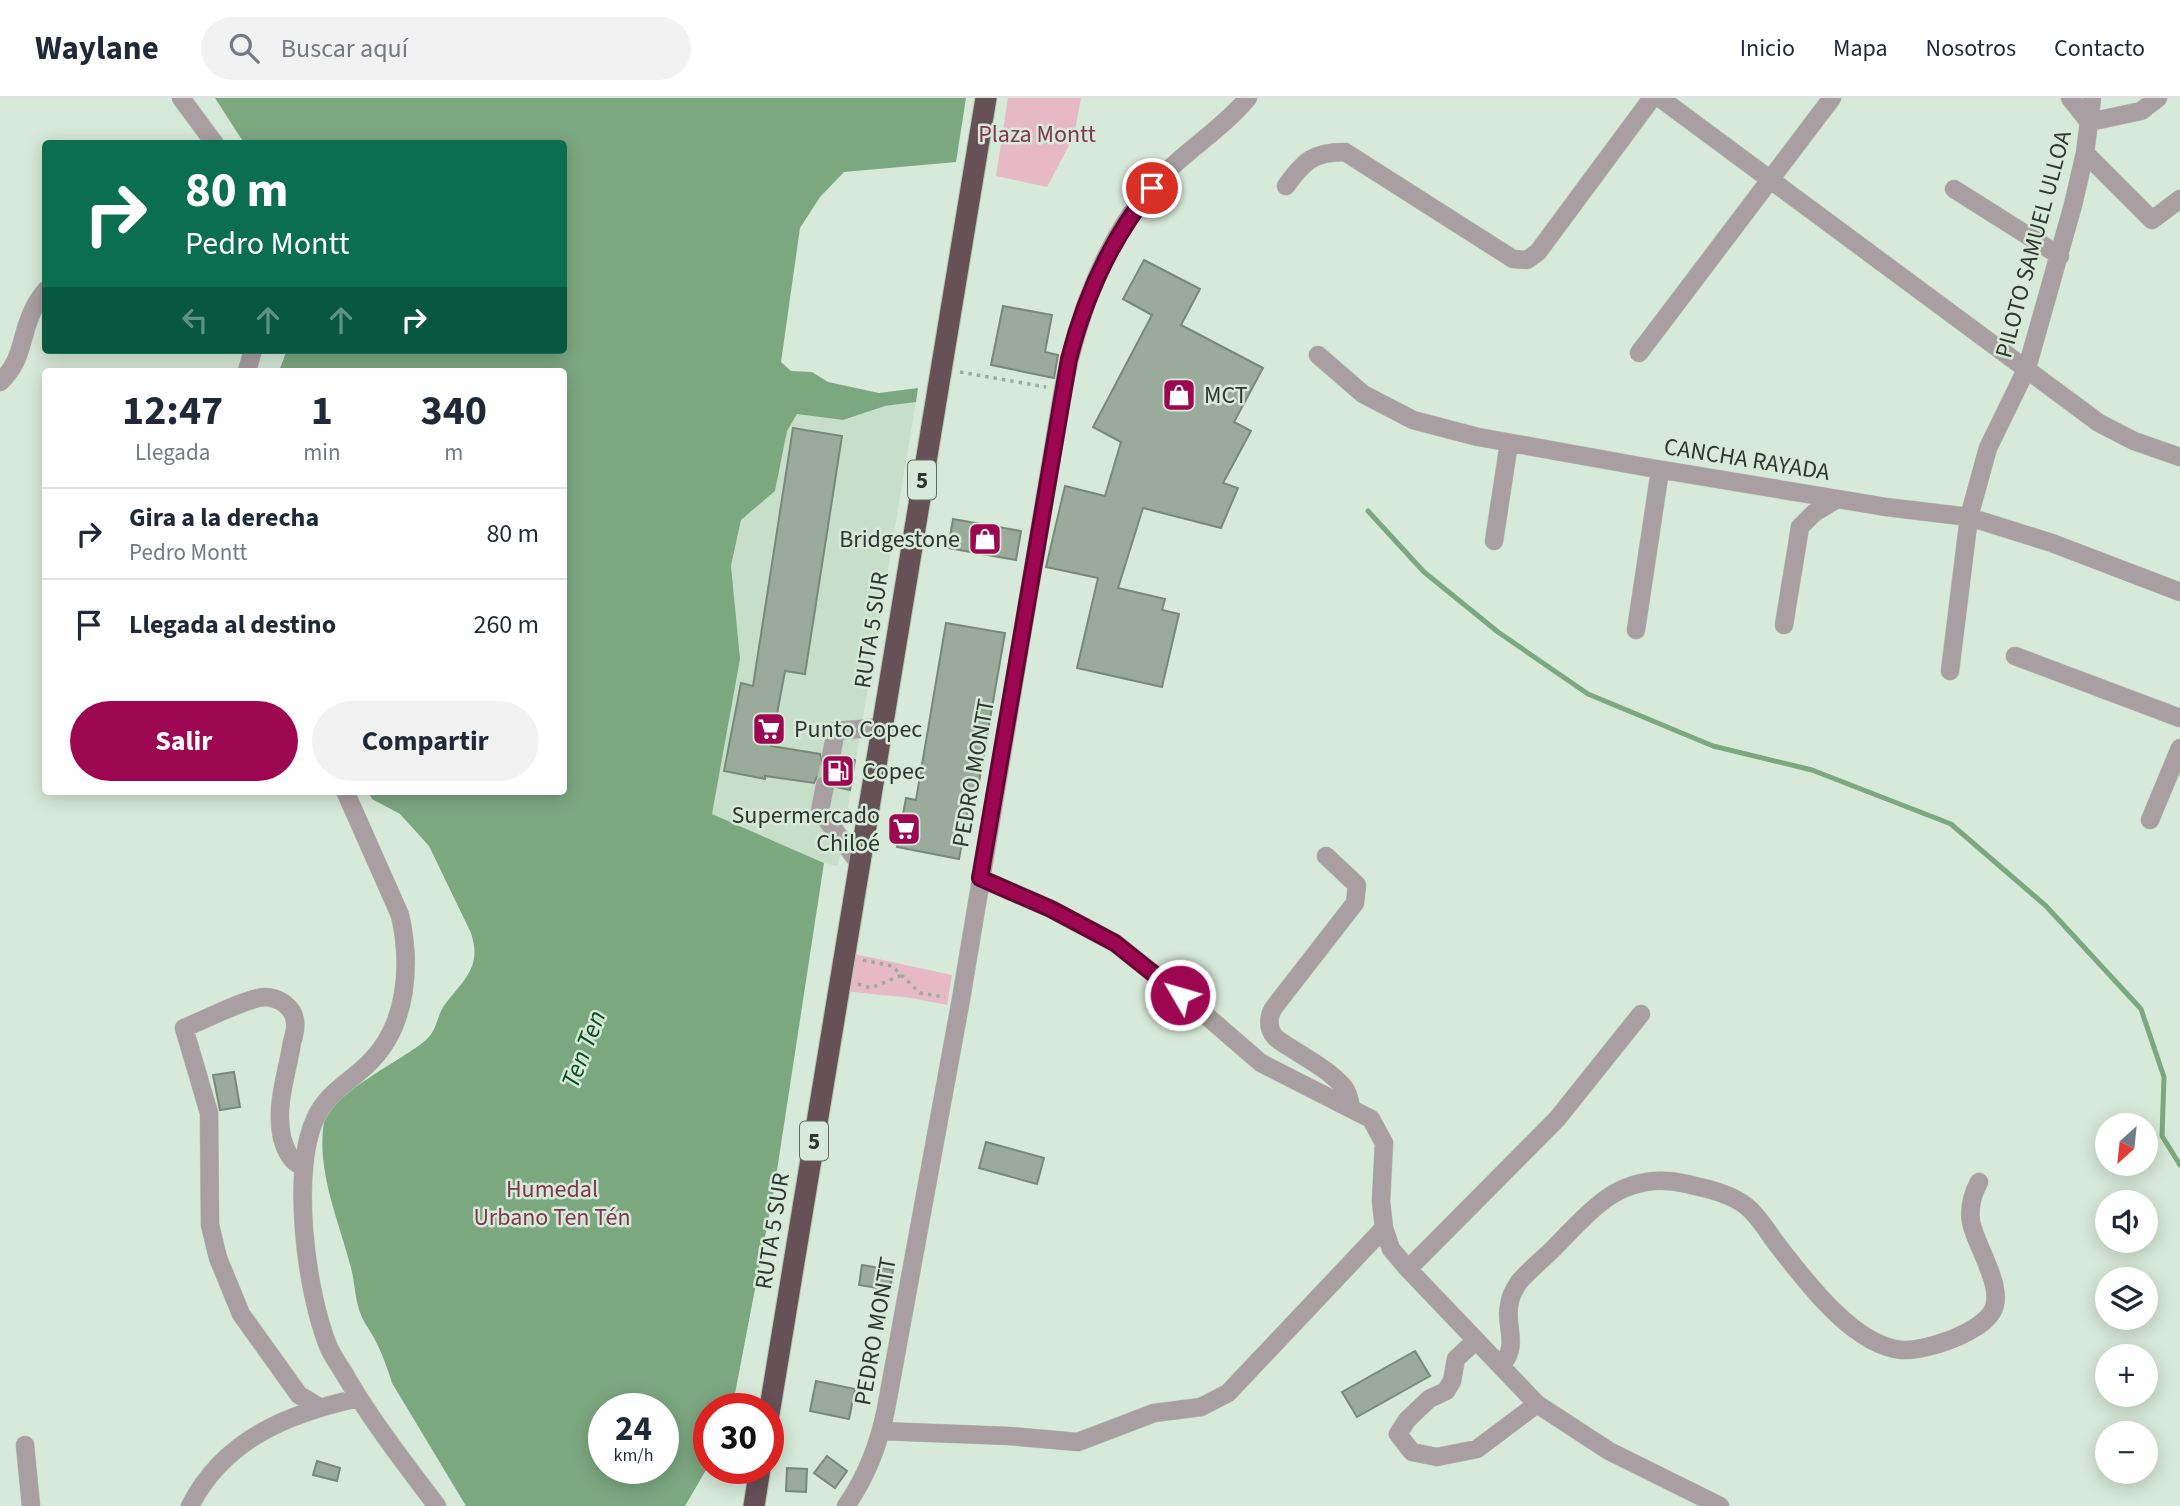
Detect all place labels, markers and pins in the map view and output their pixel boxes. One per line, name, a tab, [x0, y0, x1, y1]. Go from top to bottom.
pin	[1122, 158, 1182, 218]
shop icon: MCT	[1160, 376, 1198, 414]
place label: MCT	[1204, 378, 1248, 413]
shop icon: Bridgestone	[966, 520, 1004, 558]
place label: Bridgestone	[839, 522, 960, 557]
supermarket icon: Punto Copec	[750, 710, 788, 748]
place label: Punto Copec	[794, 712, 922, 747]
fuel station icon: Copec	[819, 752, 857, 790]
place label: Copec	[862, 754, 925, 789]
place label: Supermercado Chiloé	[732, 798, 880, 861]
supermarket icon: Supermercado Chiloé	[885, 810, 923, 848]

